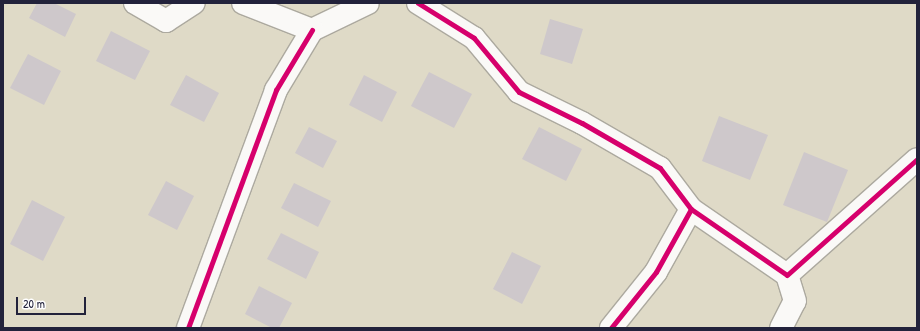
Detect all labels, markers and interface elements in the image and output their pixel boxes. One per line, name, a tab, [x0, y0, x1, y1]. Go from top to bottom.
scale bar	[18, 289, 88, 315]
text: 20 m	[23, 295, 45, 312]

